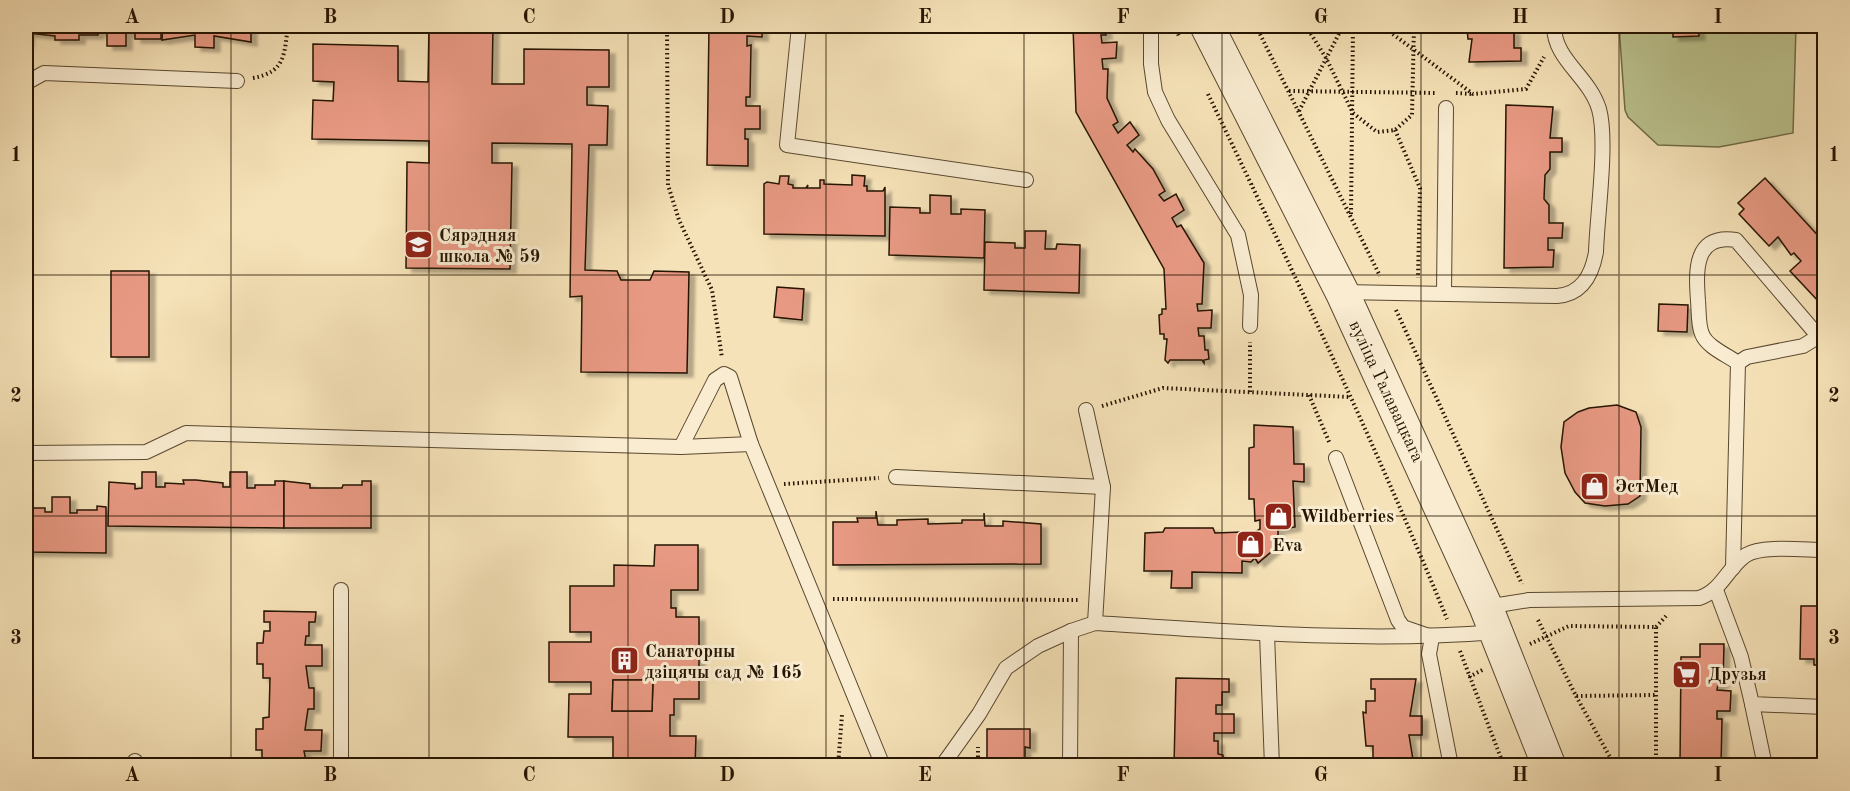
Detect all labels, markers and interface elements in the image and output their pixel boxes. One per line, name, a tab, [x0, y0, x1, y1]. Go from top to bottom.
text: A	[124, 8, 140, 28]
text: B	[323, 8, 337, 28]
text: C	[522, 8, 536, 28]
text: D	[719, 8, 735, 28]
text: E	[918, 8, 932, 28]
text: F	[1116, 8, 1130, 28]
text: G	[1314, 8, 1328, 28]
text: H	[1512, 8, 1528, 28]
text: I	[1714, 8, 1722, 28]
text: 1	[10, 146, 22, 166]
text: 1	[1828, 146, 1840, 166]
place label: Сярэдняя школа № 59	[439, 227, 540, 266]
school or university icon: Сярэдняя школа № 59	[402, 229, 434, 261]
street label: вуліца Галавацкага	[1345, 318, 1427, 465]
text: 2	[10, 387, 22, 407]
text: 2	[1828, 387, 1840, 407]
shop icon: ЭстМед	[1578, 470, 1610, 502]
place label: ЭстМед	[1615, 478, 1678, 496]
shop icon: Wildberries	[1263, 500, 1295, 532]
place label: Wildberries	[1300, 508, 1394, 526]
shop icon: Eva	[1235, 529, 1267, 561]
place label: Eva	[1272, 537, 1302, 555]
text: 3	[10, 629, 22, 649]
text: 3	[1828, 629, 1840, 649]
place label: Санаторны дзіцячы сад № 165	[645, 643, 802, 682]
building icon: Санаторны дзіцячы сад № 165	[608, 645, 640, 677]
supermarket icon: Друзья	[1671, 658, 1703, 690]
place label: Друзья	[1708, 666, 1767, 684]
text: A	[124, 766, 140, 786]
text: B	[323, 766, 337, 786]
text: C	[522, 766, 536, 786]
text: D	[719, 766, 735, 786]
text: E	[918, 766, 932, 786]
text: F	[1116, 766, 1130, 786]
text: G	[1314, 766, 1328, 786]
text: H	[1512, 766, 1528, 786]
text: I	[1714, 766, 1722, 786]

